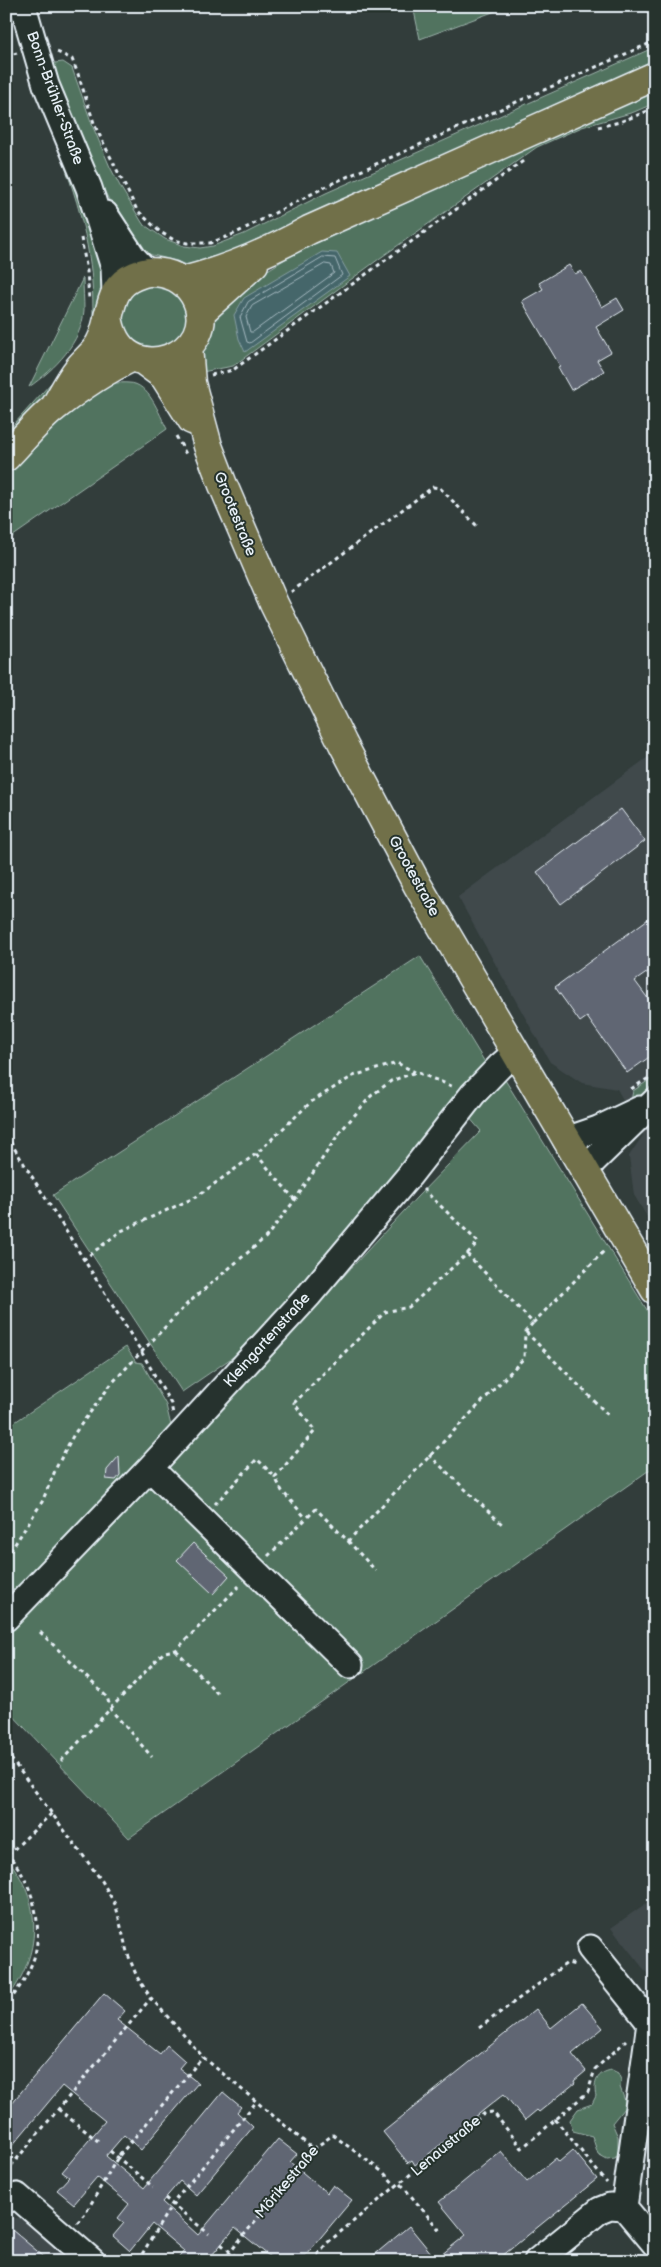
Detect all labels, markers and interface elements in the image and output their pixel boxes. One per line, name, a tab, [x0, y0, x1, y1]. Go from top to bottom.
street label: Bonn-Brühler-Straße	[22, 29, 88, 167]
street label: Grootestraße	[209, 469, 261, 559]
street label: Grootestraße	[384, 832, 444, 920]
street label: Kleingartenstraße	[219, 1289, 315, 1391]
street label: Lenaustraße	[407, 2111, 485, 2181]
street label: Mörikestraße	[251, 2142, 323, 2222]

